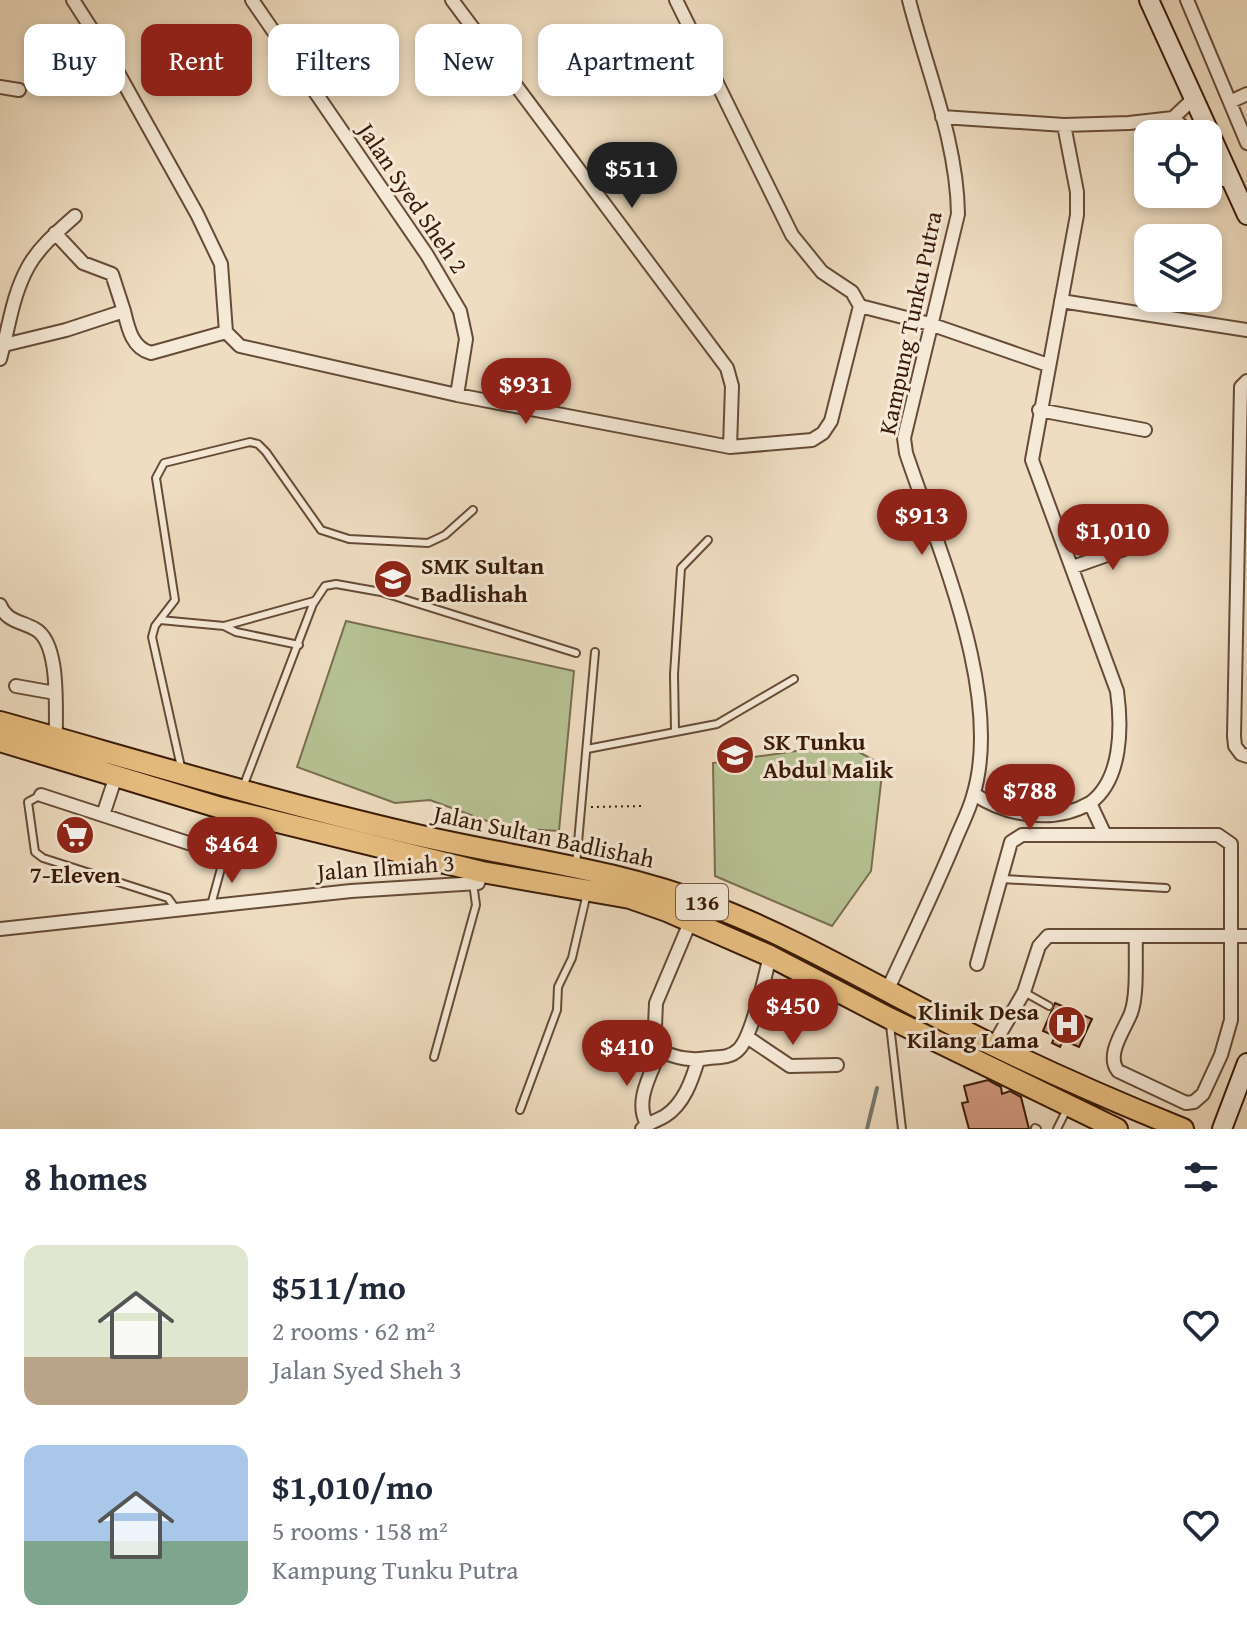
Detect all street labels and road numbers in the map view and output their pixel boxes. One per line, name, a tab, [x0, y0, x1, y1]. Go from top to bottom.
street label: Jalan Syed Sheh 2	[348, 113, 476, 280]
street label: Kampung Tunku Putra	[869, 207, 951, 438]
street label: Jalan Sultan Badlishah	[427, 795, 658, 877]
street label: Jalan Ilmiah 3	[313, 845, 456, 889]
road number: 136	[676, 884, 728, 920]

